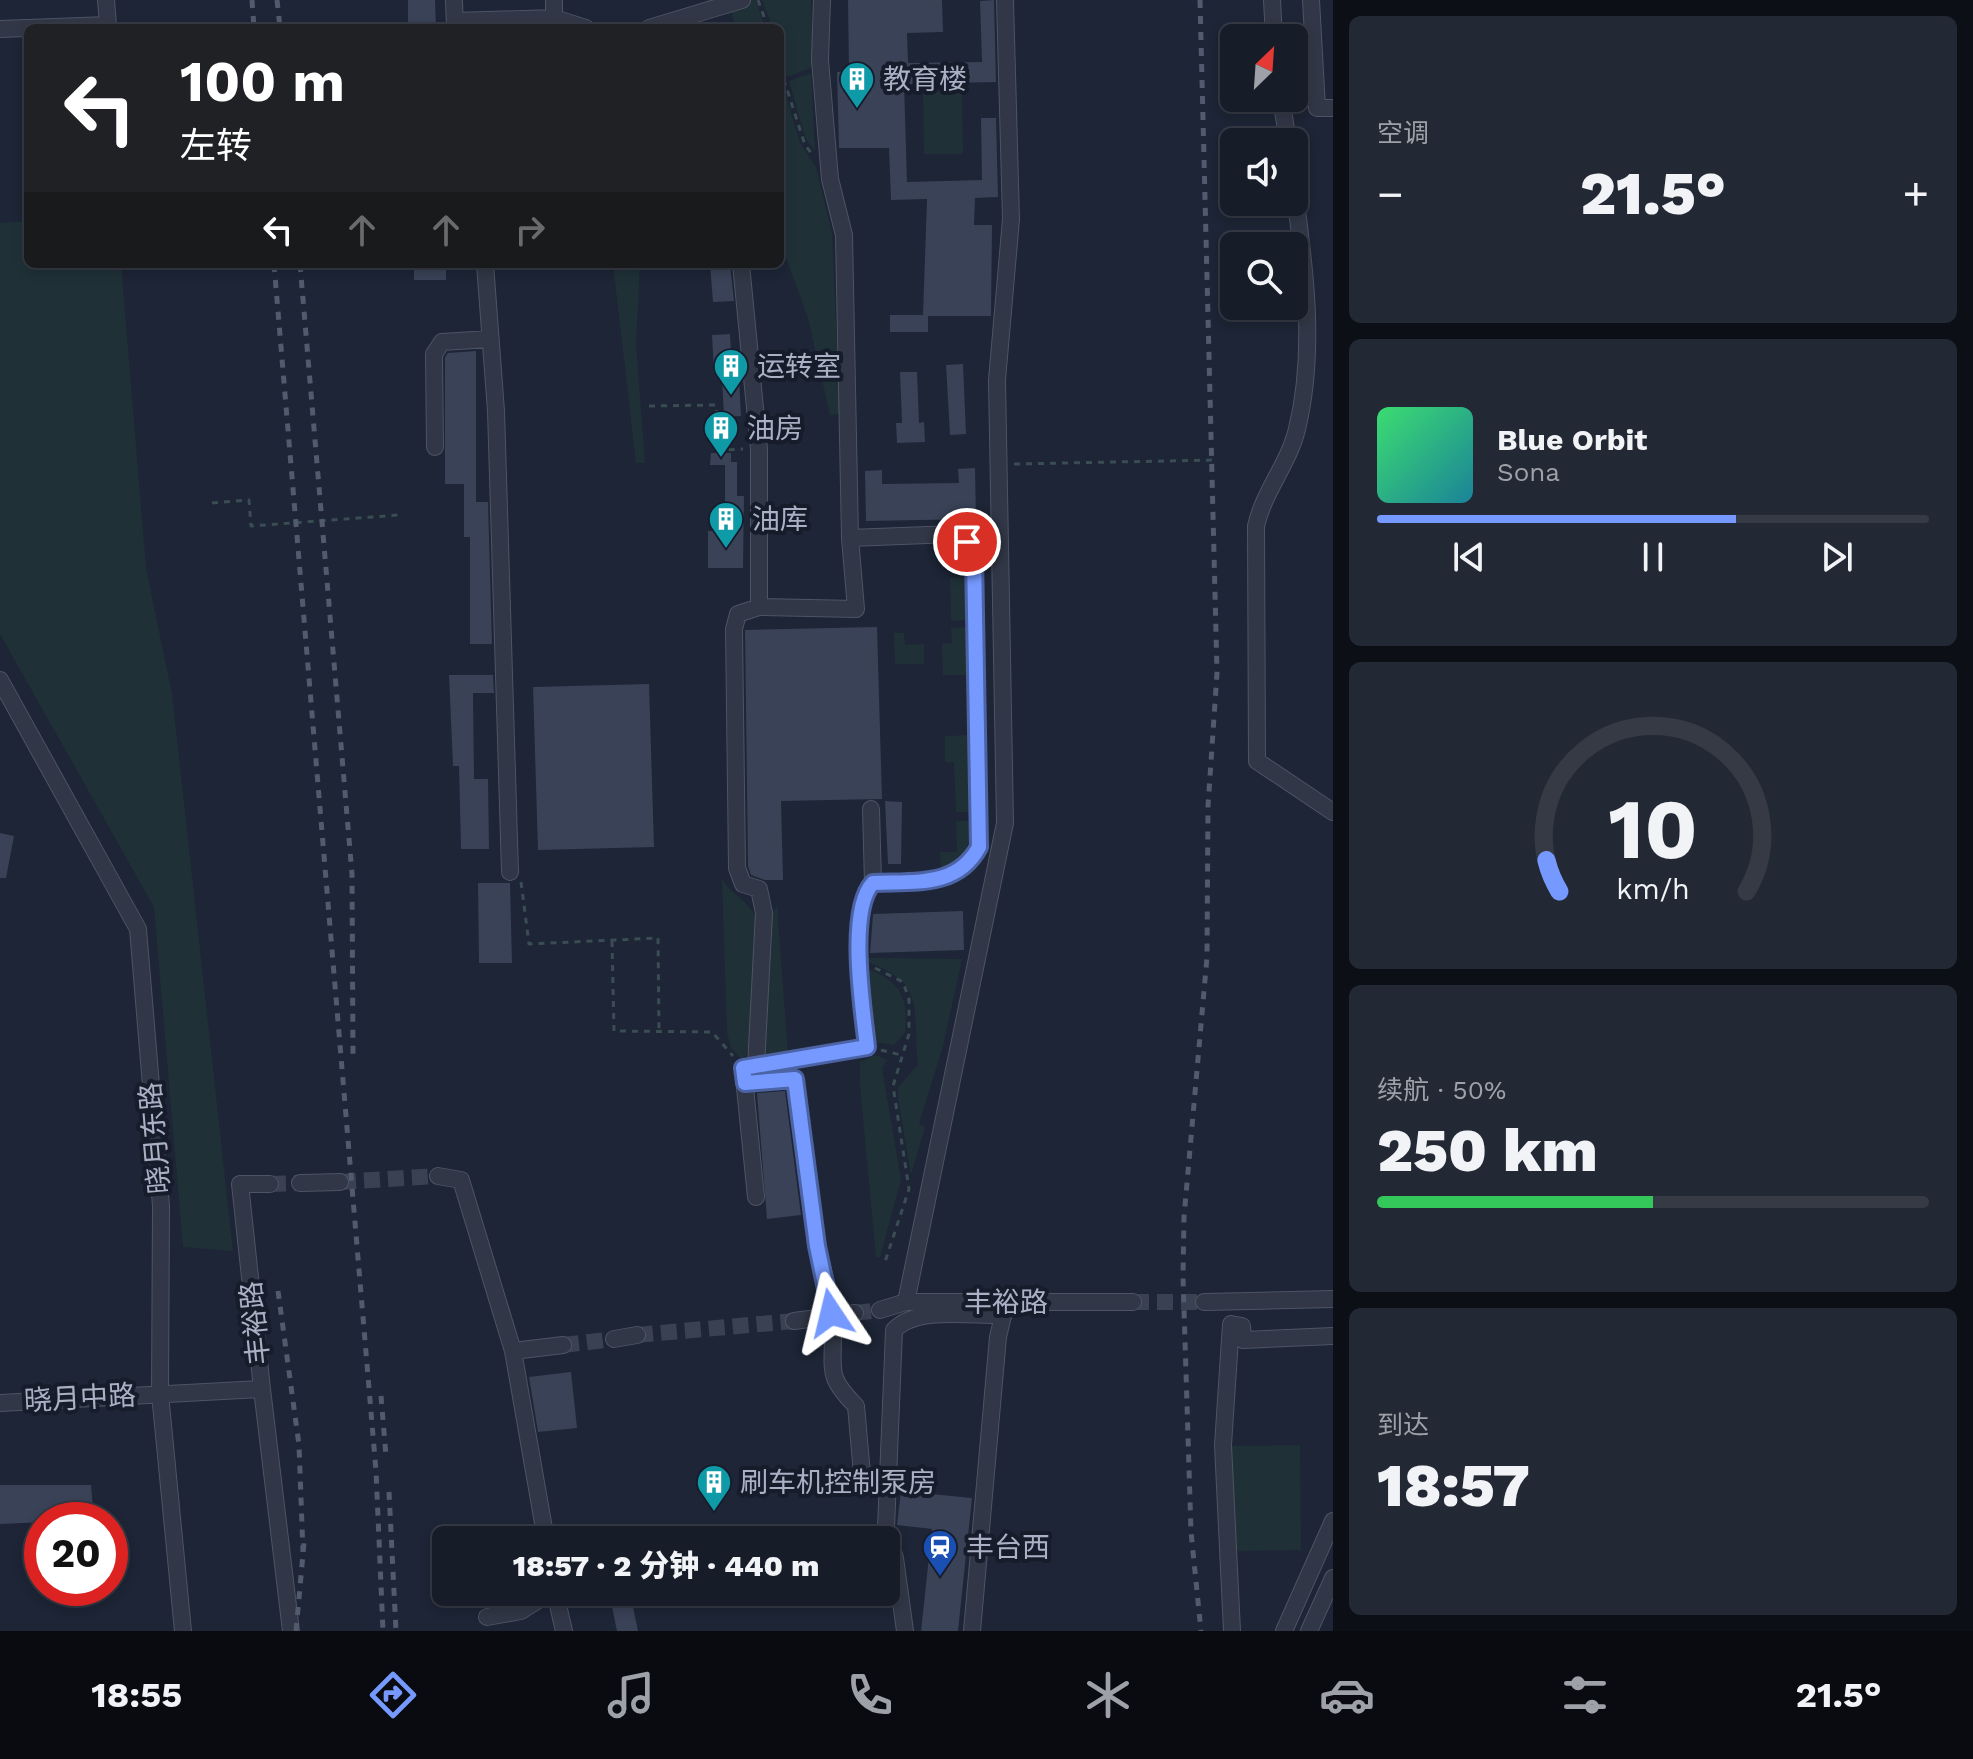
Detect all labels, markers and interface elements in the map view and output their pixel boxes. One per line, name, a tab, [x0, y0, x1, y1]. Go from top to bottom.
north arrow	[1220, 24, 1308, 112]
map controls	[1220, 24, 1308, 320]
text: 100 m	[180, 49, 345, 115]
icon: left	[48, 56, 152, 160]
building icon: 教育楼	[838, 60, 876, 110]
place label: 教育楼	[883, 63, 967, 96]
text: 空调	[1377, 118, 1429, 148]
text: 左转	[180, 125, 252, 167]
button: sound	[1220, 128, 1308, 216]
text: 21.5°	[1580, 158, 1726, 229]
text: −	[1377, 168, 1404, 220]
text: +	[1902, 168, 1929, 220]
icon: left	[256, 208, 300, 252]
icon: ahead	[340, 208, 384, 252]
icon: ahead	[424, 208, 468, 252]
icon: right	[508, 208, 552, 252]
button: search	[1220, 232, 1308, 320]
building icon: 运转室	[712, 347, 750, 397]
place label: 运转室	[757, 350, 841, 383]
building icon: 油房	[702, 409, 740, 459]
place label: 油房	[747, 412, 803, 445]
text: Blue Orbit	[1497, 422, 1647, 457]
text: Sona	[1497, 457, 1560, 487]
building icon: 油库	[707, 500, 745, 550]
place label: 油库	[752, 503, 808, 536]
pin	[933, 508, 1001, 576]
icon: arrive	[945, 520, 989, 564]
icon: previous	[1447, 535, 1491, 579]
icon: pause	[1631, 535, 1675, 579]
icon: next	[1815, 535, 1859, 579]
text: 10	[1608, 780, 1698, 877]
text: km/h	[1616, 872, 1690, 906]
text: 续航 · 50%	[1377, 1075, 1506, 1105]
street label: 晓月东路	[134, 1081, 176, 1195]
text: 250 km	[1377, 1115, 1598, 1186]
position arrow	[789, 1271, 873, 1355]
street label: 丰裕路	[234, 1279, 276, 1367]
street label: 丰裕路	[964, 1286, 1048, 1319]
street label: 晓月中路	[23, 1379, 137, 1417]
text: 到达	[1377, 1410, 1429, 1440]
text: 18:57	[1377, 1450, 1530, 1521]
building icon: 刷车机控制泵房	[695, 1463, 733, 1513]
place label: 刷车机控制泵房	[740, 1466, 936, 1499]
speed limit sign: 20	[24, 1502, 128, 1606]
station icon: 丰台西	[921, 1528, 959, 1578]
place label: 丰台西	[966, 1531, 1050, 1564]
text: 18:57 · 2 分钟 · 440 m	[513, 1548, 819, 1583]
icon: directions	[365, 1667, 421, 1723]
icon: music	[603, 1667, 659, 1723]
icon: phone	[842, 1667, 898, 1723]
icon: climate	[1080, 1667, 1136, 1723]
icon: car	[1319, 1667, 1375, 1723]
icon: filters	[1557, 1667, 1613, 1723]
text: 18:55	[91, 1674, 182, 1716]
text: 21.5°	[1795, 1674, 1882, 1716]

